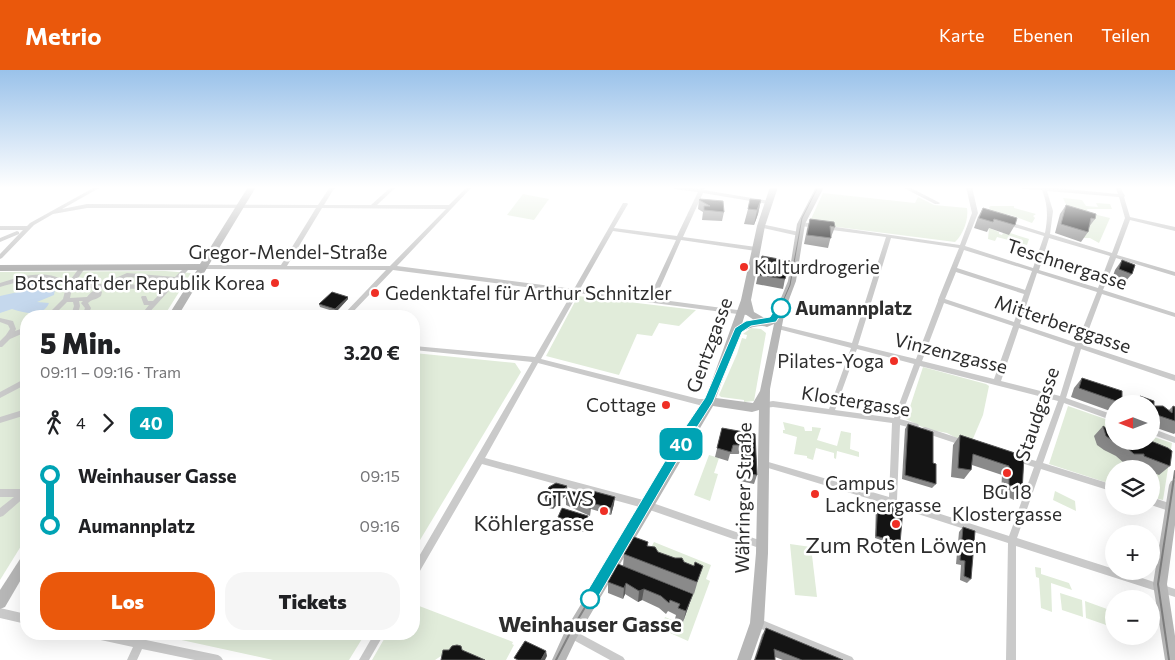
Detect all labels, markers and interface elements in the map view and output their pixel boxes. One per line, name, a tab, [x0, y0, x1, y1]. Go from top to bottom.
text: Metrio	[25, 21, 102, 50]
text: Karte	[939, 24, 984, 46]
text: Ebenen	[1012, 24, 1073, 46]
text: Teilen	[1101, 24, 1150, 46]
street label: Teschnergasse	[1004, 233, 1130, 294]
street label: Gregor-Mendel-Straße	[189, 240, 387, 263]
place label: Kulturdrogerie	[754, 255, 880, 278]
marker: Kulturdrogerie	[738, 261, 750, 273]
place label: Botschaft der Republik Korea	[14, 271, 265, 294]
marker: Botschaft der Republik Korea	[269, 277, 281, 289]
place label: Gedenktafel für Arthur Schnitzler	[385, 281, 672, 304]
marker: Gedenktafel für Arthur Schnitzler	[369, 287, 381, 299]
street label: Mitterberggasse	[992, 289, 1134, 358]
street label: Gentzgasse	[681, 294, 736, 395]
place label: Aumannplatz	[795, 296, 912, 319]
marker: Aumannplatz	[771, 298, 791, 318]
text: 5 Min.	[40, 326, 121, 360]
street label: Vinzenzgasse	[892, 327, 1010, 378]
text: 3.20 €	[344, 341, 400, 364]
place label: Pilates-Yoga	[777, 349, 884, 372]
marker: Pilates-Yoga	[888, 355, 900, 367]
text: 09:11 – 09:16 · Tram	[40, 362, 181, 381]
street label: Staudgasse	[1010, 364, 1063, 464]
street label: Klostergasse	[800, 381, 912, 420]
place label: Cottage	[586, 393, 656, 416]
north arrow	[1105, 395, 1160, 450]
map controls	[1105, 395, 1160, 645]
marker: Cottage	[660, 399, 672, 411]
icon: walk	[40, 409, 68, 437]
icon: forward	[94, 409, 122, 437]
text: 40	[140, 412, 163, 434]
text: 4	[76, 413, 86, 432]
street label: Währinger Straße	[730, 422, 755, 574]
line badge: 40	[658, 428, 704, 460]
text: 40	[669, 433, 693, 455]
button: layers	[1105, 460, 1160, 515]
text: Weinhauser Gasse	[78, 464, 237, 487]
text: 09:15	[360, 466, 400, 485]
marker: BG 18 Klostergasse	[1001, 467, 1013, 479]
place label: Campus Lacknergasse	[825, 471, 941, 516]
place label: BG 18 Klostergasse	[952, 480, 1062, 525]
place label: GTVS Köhlergasse	[473, 484, 594, 536]
marker: Campus Lacknergasse	[809, 488, 821, 500]
marker: GTVS Köhlergasse	[598, 505, 610, 517]
text: Aumannplatz	[78, 514, 195, 537]
text: 09:16	[360, 516, 400, 535]
marker: Zum Roten Löwen	[890, 518, 902, 530]
button: +	[1105, 525, 1160, 580]
place label: Zum Roten Löwen	[805, 531, 987, 558]
button: Los	[40, 572, 215, 630]
button: Tickets	[225, 572, 400, 630]
marker: Weinhauser Gasse	[580, 589, 600, 609]
button: −	[1105, 590, 1160, 645]
place label: Weinhauser Gasse	[498, 610, 682, 637]

